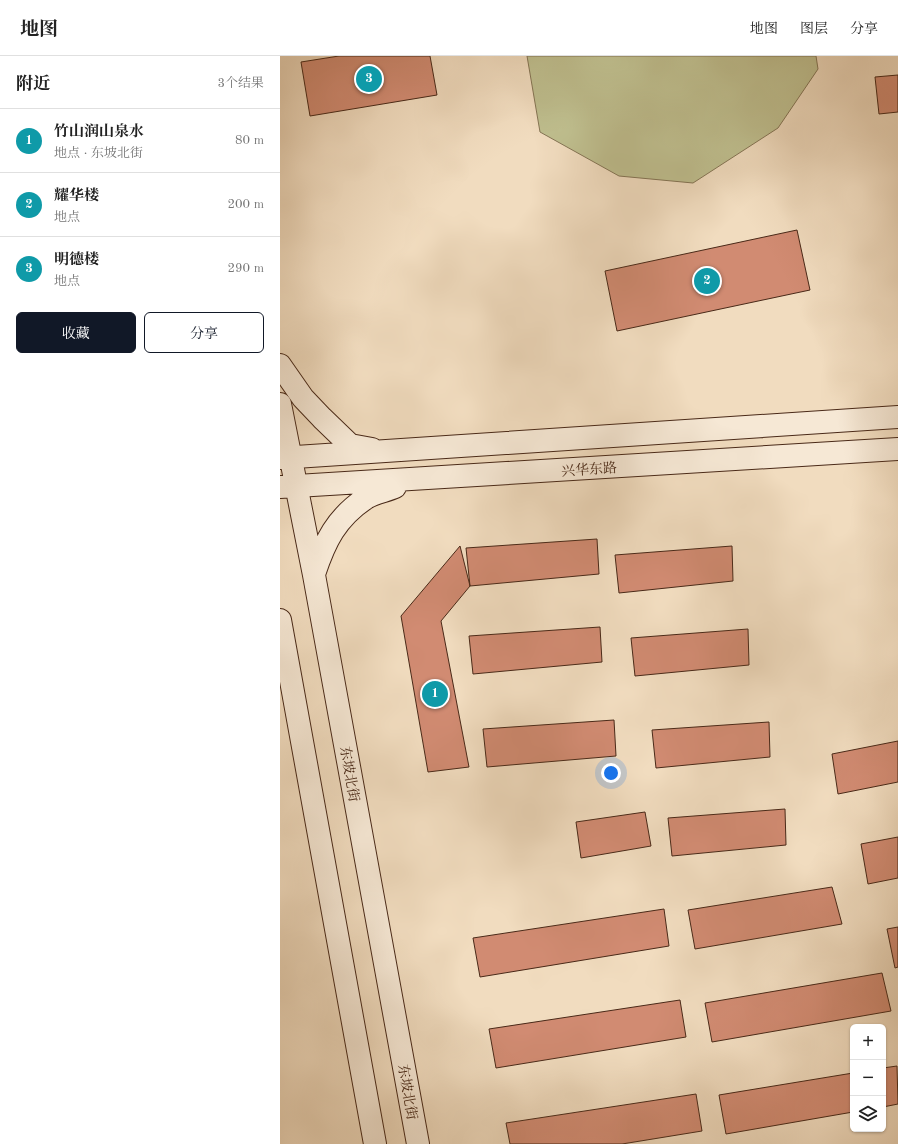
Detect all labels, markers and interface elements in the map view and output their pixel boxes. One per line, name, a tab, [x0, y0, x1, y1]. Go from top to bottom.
text: 地图	[20, 21, 58, 40]
text: 地图	[750, 22, 778, 36]
text: 图层	[800, 22, 828, 36]
text: 分享	[850, 22, 878, 36]
pin: 3	[356, 64, 382, 94]
text: 附近	[16, 76, 50, 93]
text: 3个结果	[217, 77, 264, 90]
text: 竹山润山泉水	[54, 125, 144, 140]
text: 1	[25, 134, 33, 147]
text: 80 m	[235, 134, 264, 147]
text: 地点 · 东坡北街	[54, 147, 143, 160]
text: 耀华楼	[54, 189, 99, 204]
text: 2	[25, 198, 33, 211]
text: 200 m	[227, 198, 264, 211]
text: 地点	[54, 211, 80, 224]
text: 明德楼	[54, 253, 99, 268]
text: 3	[25, 262, 33, 275]
text: 290 m	[227, 262, 264, 275]
pin: 2	[694, 266, 720, 296]
text: 地点	[54, 275, 80, 288]
button: 收藏	[16, 312, 136, 353]
button: 分享	[144, 312, 264, 353]
street label: 兴华东路	[561, 460, 617, 479]
pin: 1	[422, 679, 448, 709]
street label: 东坡北街	[337, 745, 362, 803]
your location	[601, 763, 621, 783]
map controls	[850, 1024, 886, 1132]
button: +	[850, 1024, 886, 1060]
button: −	[850, 1060, 886, 1096]
street label: 东坡北街	[395, 1063, 420, 1121]
button: layers	[850, 1096, 886, 1132]

